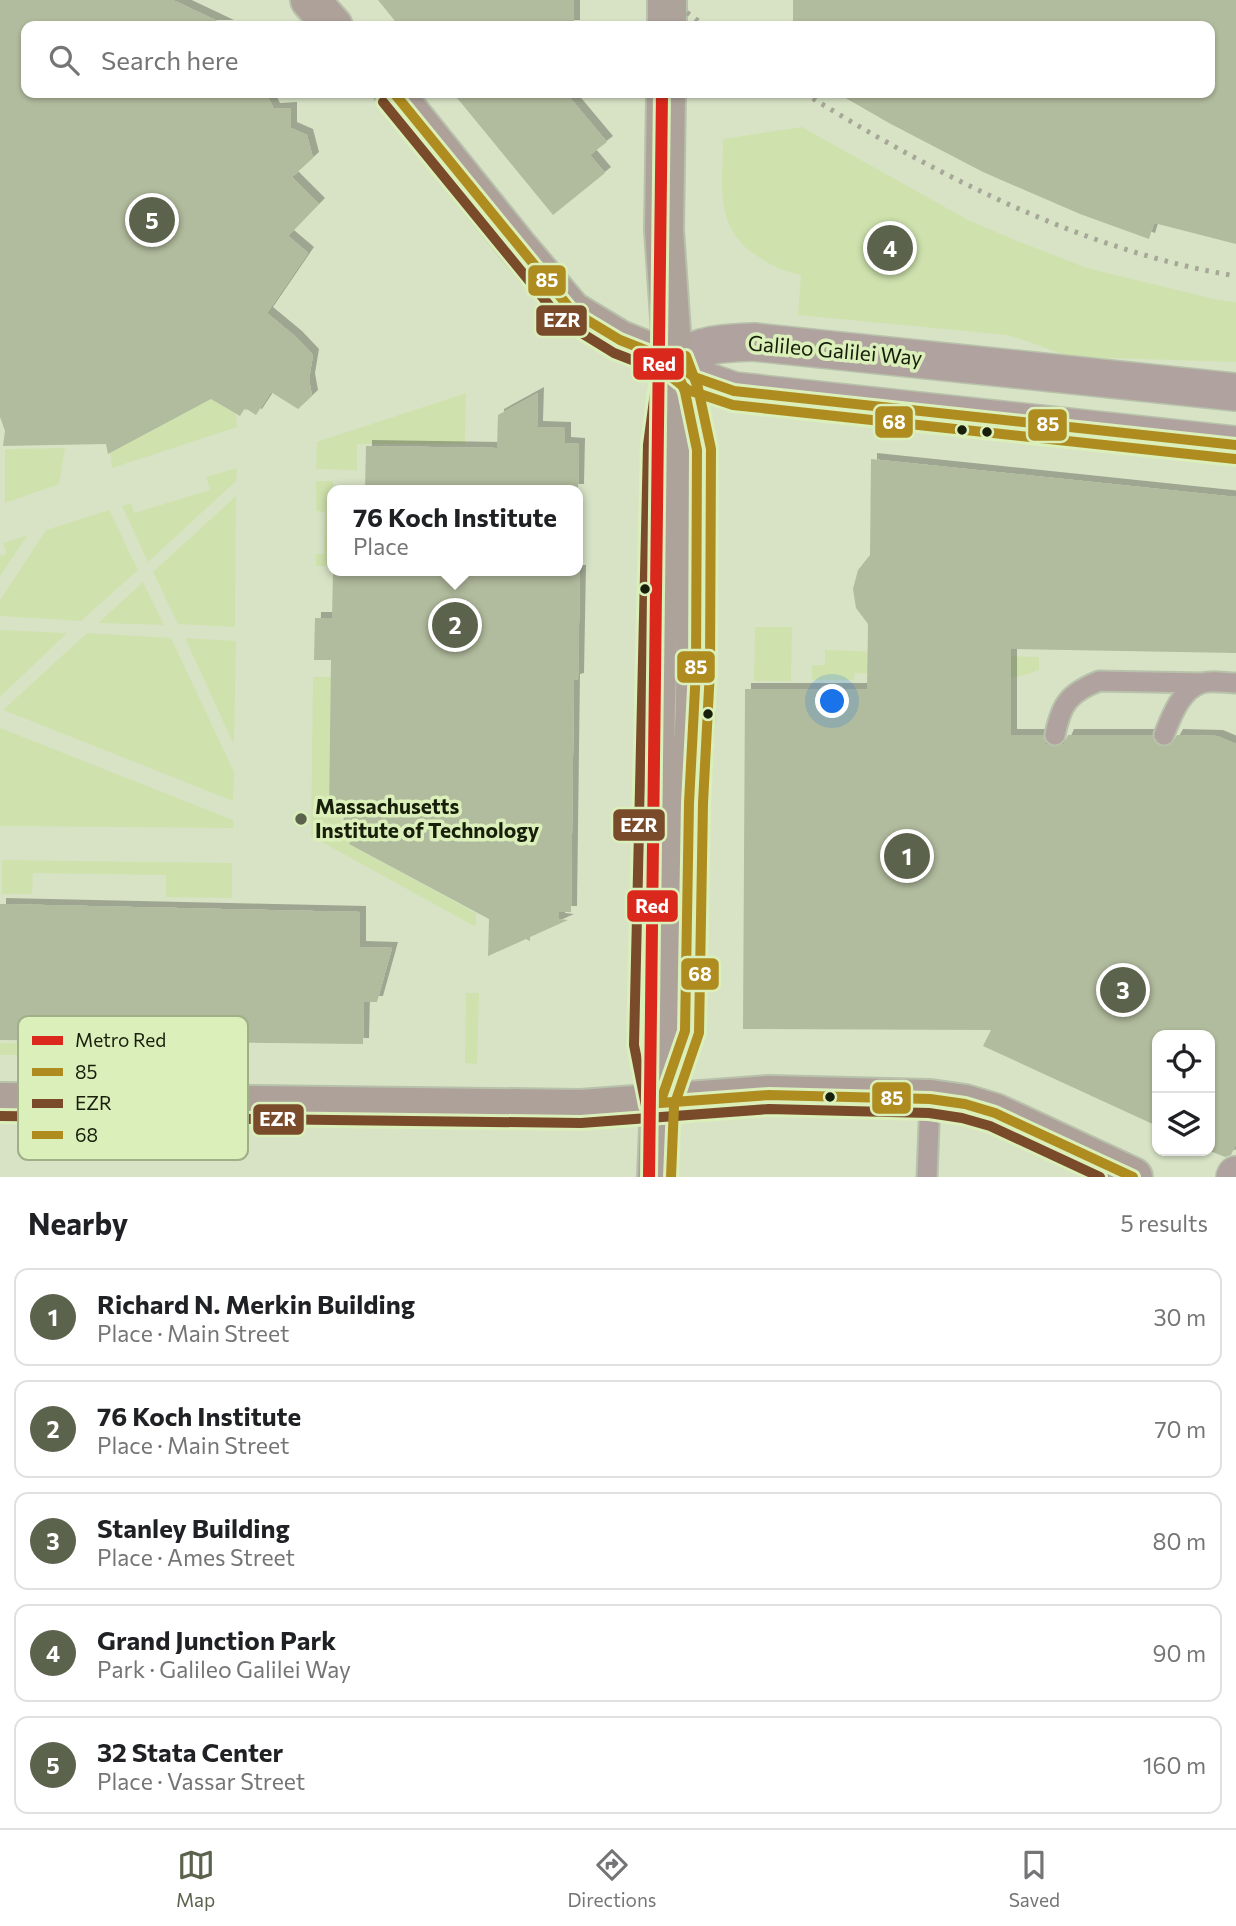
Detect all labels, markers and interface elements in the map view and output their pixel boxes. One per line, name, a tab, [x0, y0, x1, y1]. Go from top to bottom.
search box	[21, 21, 1215, 98]
icon: search	[45, 41, 83, 79]
text: Search here	[101, 44, 239, 75]
pin: 5	[129, 194, 175, 246]
pin: 4	[867, 222, 913, 274]
line badge: 85	[527, 264, 567, 297]
text: 85	[536, 268, 558, 291]
line badge: EZR	[535, 304, 588, 337]
text: EZR	[543, 308, 581, 331]
street label: Galileo Galilei Way	[747, 329, 923, 370]
line badge: Red	[632, 347, 685, 381]
text: Red	[642, 352, 676, 375]
line badge: 68	[874, 405, 914, 439]
line badge: 85	[1027, 408, 1068, 442]
text: 68	[882, 410, 906, 433]
text: 85	[1037, 412, 1059, 435]
unlabelled marker	[955, 423, 969, 437]
unlabelled marker	[980, 425, 994, 439]
popup	[327, 485, 583, 576]
text: 76 Koch Institute	[353, 501, 557, 532]
text: Place	[353, 532, 409, 560]
unlabelled marker	[638, 582, 652, 596]
pin: 2	[432, 599, 478, 651]
line badge: 85	[676, 650, 716, 684]
text: 85	[685, 655, 707, 678]
your location	[815, 684, 849, 718]
unlabelled marker	[701, 707, 715, 721]
place label: Massachusetts Institute of Technology	[315, 793, 540, 842]
line badge: EZR	[612, 808, 666, 842]
marker: Massachusetts Institute of Technology	[293, 811, 309, 827]
text: EZR	[620, 813, 658, 836]
pin: 1	[884, 830, 930, 882]
line badge: Red	[626, 889, 679, 923]
text: Red	[635, 894, 669, 917]
line badge: 68	[680, 957, 720, 991]
text: 68	[688, 962, 712, 985]
pin: 3	[1100, 964, 1146, 1016]
legend	[18, 1016, 248, 1160]
text: Metro Red	[75, 1028, 166, 1051]
map controls	[1152, 1030, 1215, 1156]
button: locate	[1152, 1030, 1215, 1093]
text: 85	[75, 1060, 97, 1083]
line badge: 85	[871, 1081, 912, 1115]
text: 85	[881, 1086, 903, 1109]
unlabelled marker	[823, 1090, 837, 1104]
text: EZR	[75, 1091, 112, 1114]
button: layers	[1152, 1093, 1215, 1156]
line badge: EZR	[252, 1103, 305, 1136]
text: EZR	[259, 1107, 297, 1130]
text: 68	[75, 1123, 98, 1146]
text: Nearby	[28, 1204, 128, 1241]
text: 5 results	[1120, 1209, 1208, 1237]
text: Richard N. Merkin Building	[97, 1288, 415, 1319]
text: 1	[48, 1303, 58, 1331]
text: 30 m	[1153, 1303, 1206, 1331]
text: Place · Main Street	[97, 1319, 289, 1347]
text: 76 Koch Institute	[97, 1400, 301, 1431]
text: 2	[46, 1415, 60, 1443]
text: 70 m	[1154, 1415, 1206, 1443]
text: Place · Main Street	[97, 1431, 289, 1459]
text: Stanley Building	[97, 1512, 290, 1543]
text: 3	[46, 1527, 60, 1555]
text: 80 m	[1153, 1527, 1206, 1555]
text: Place · Ames Street	[97, 1543, 295, 1571]
text: Grand Junction Park	[97, 1624, 336, 1655]
text: 4	[46, 1639, 60, 1667]
text: 90 m	[1153, 1639, 1206, 1667]
text: Park · Galileo Galilei Way	[97, 1655, 351, 1683]
text: 32 Stata Center	[97, 1736, 283, 1767]
text: 5	[46, 1751, 60, 1779]
text: 160 m	[1143, 1751, 1206, 1779]
text: Place · Vassar Street	[97, 1767, 305, 1795]
tab: Map	[176, 1846, 215, 1911]
tab: Directions	[567, 1846, 657, 1911]
tab: Saved	[1009, 1846, 1060, 1911]

